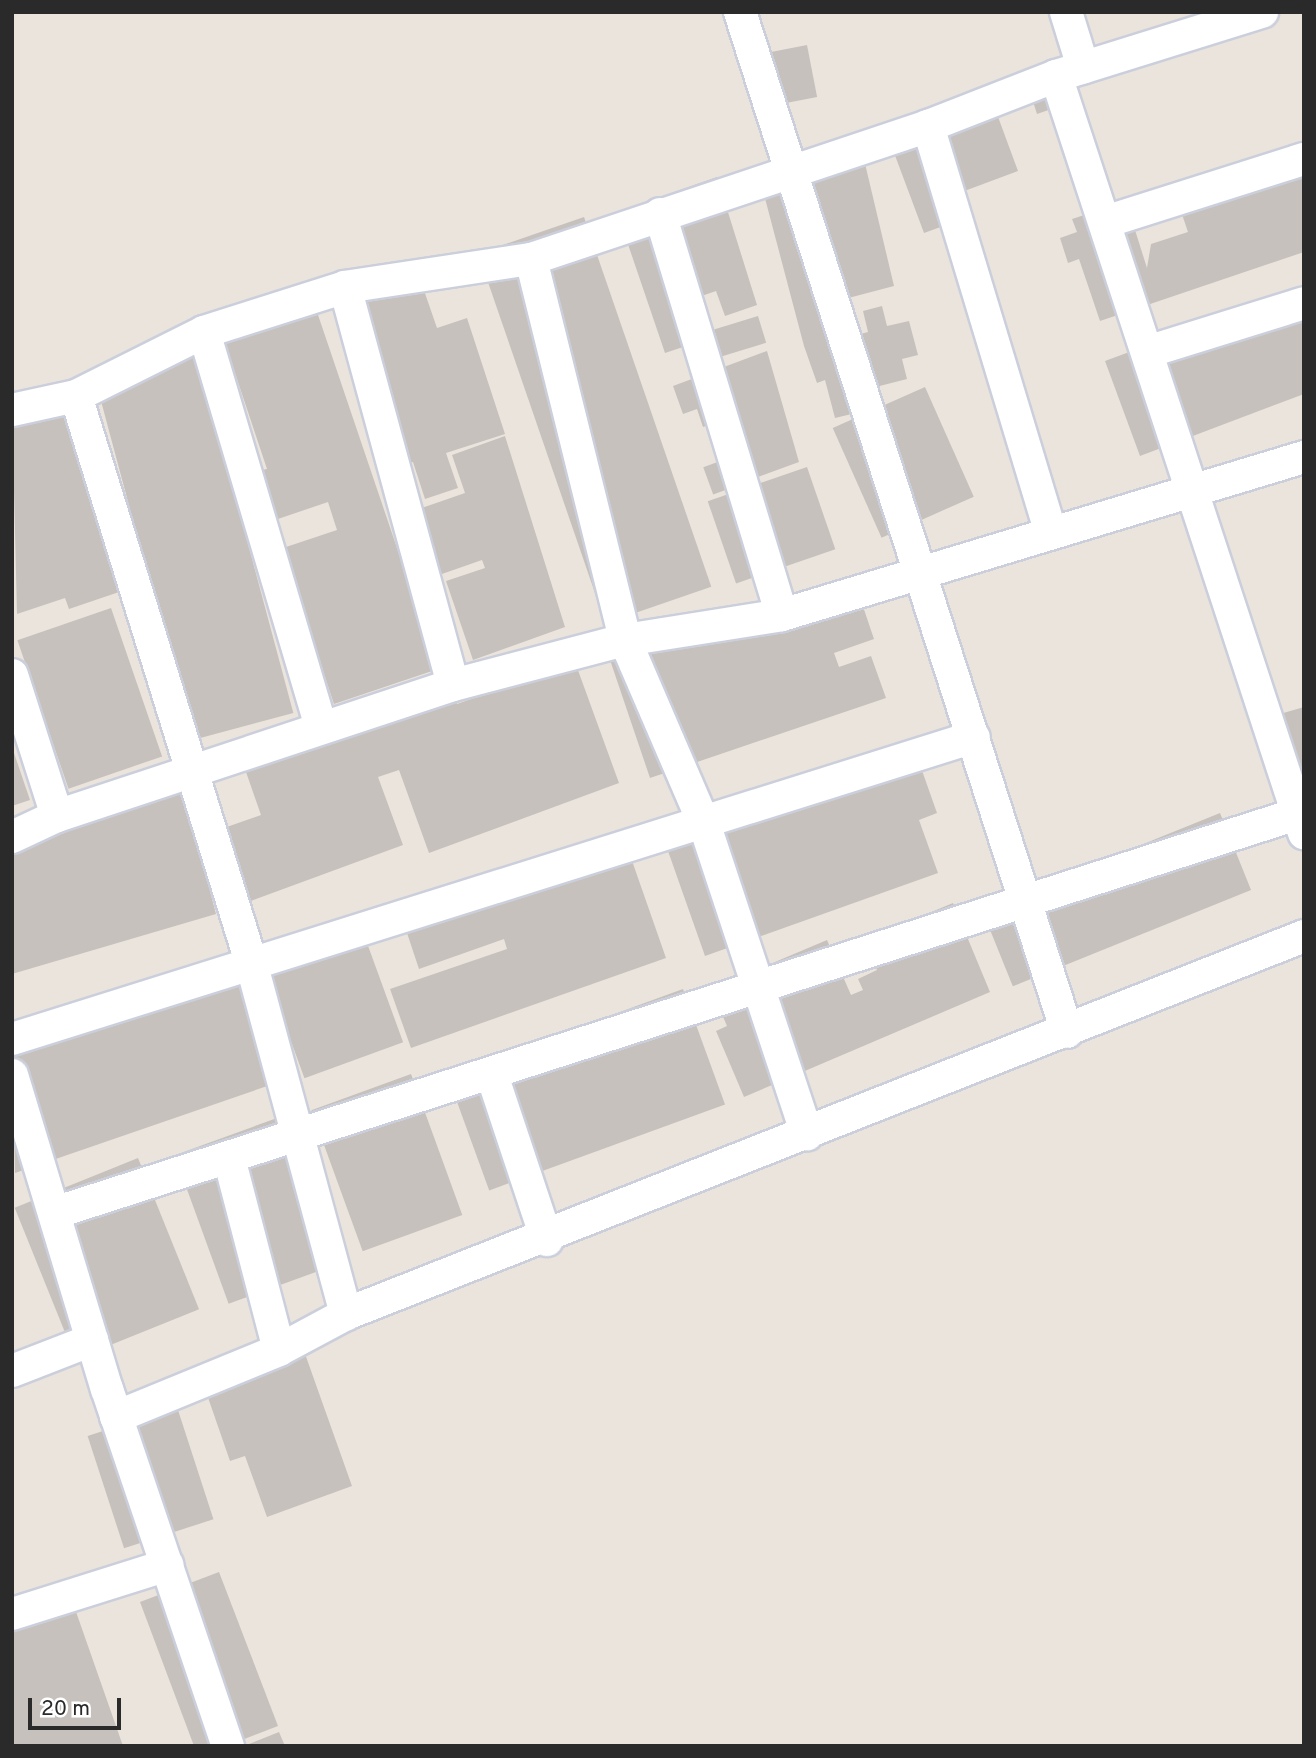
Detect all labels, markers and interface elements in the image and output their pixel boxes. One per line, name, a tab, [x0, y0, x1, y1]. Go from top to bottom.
scale bar	[32, 1684, 124, 1728]
text: 20 m	[41, 1696, 90, 1723]

